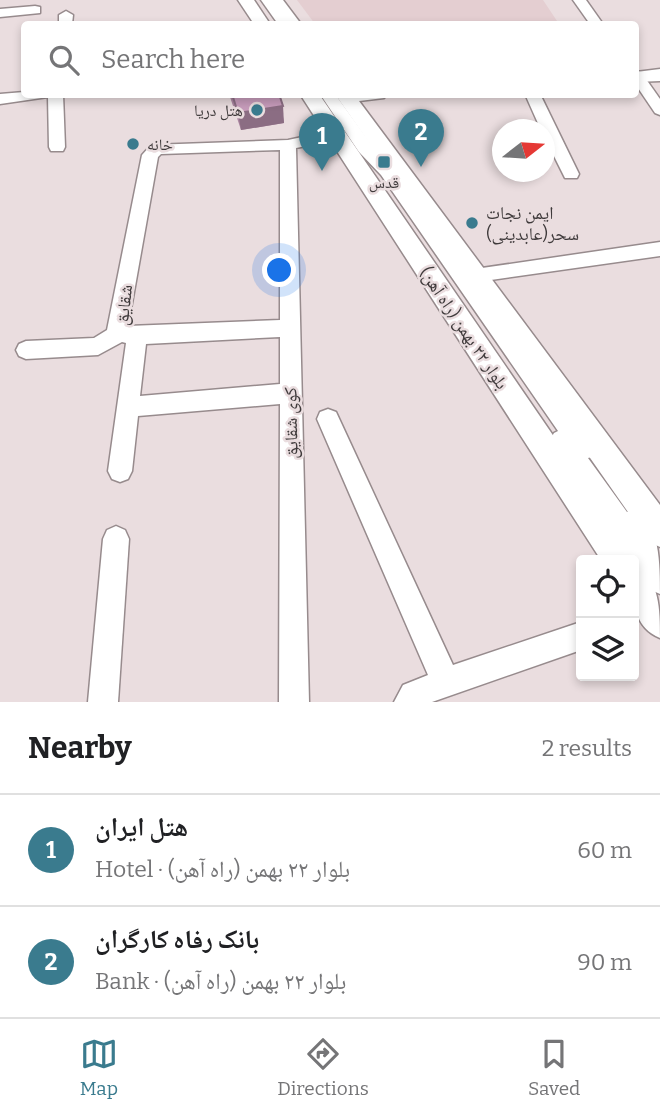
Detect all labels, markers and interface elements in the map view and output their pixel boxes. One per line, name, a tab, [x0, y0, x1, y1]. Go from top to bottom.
search box	[21, 21, 639, 98]
icon: search	[45, 41, 83, 79]
text: Search here	[101, 44, 245, 75]
place label: هتل دریا	[194, 101, 243, 121]
marker: هتل دریا	[249, 102, 265, 118]
pin: 2	[398, 109, 444, 167]
pin: 1	[299, 113, 345, 171]
north arrow	[492, 119, 555, 182]
place label: خانه	[147, 135, 173, 154]
marker: خانه	[125, 136, 141, 152]
marker: قدس	[376, 154, 392, 170]
place label: قدس	[369, 173, 399, 193]
place label: ایمن نجات سحر(عابدینی)	[486, 202, 579, 245]
marker: ایمن نجات سحر(عابدینی)	[464, 215, 480, 231]
your location	[262, 253, 296, 287]
street label: بلوار ۲۲ بهمن (راه آهن)	[415, 263, 513, 393]
street label: شقایق	[111, 283, 137, 327]
street label: کوی شقایق	[279, 386, 303, 459]
map controls	[576, 555, 639, 681]
button: locate	[576, 555, 639, 618]
button: layers	[576, 618, 639, 681]
text: Nearby	[28, 730, 132, 766]
text: 2 results	[542, 734, 632, 762]
text: هتل ایران	[95, 812, 188, 843]
text: 1	[46, 836, 56, 864]
text: 60 m	[577, 836, 632, 864]
text: Hotel · بلوار ۲۲ بهمن (راه آهن)	[95, 855, 350, 883]
text: بانک رفاه کارگران	[95, 924, 259, 955]
text: 2	[45, 948, 57, 976]
text: 90 m	[577, 948, 632, 976]
text: Bank · بلوار ۲۲ بهمن (راه آهن)	[95, 967, 346, 995]
tab: Map	[80, 1035, 118, 1100]
tab: Directions	[277, 1035, 369, 1100]
tab: Saved	[528, 1035, 580, 1100]

